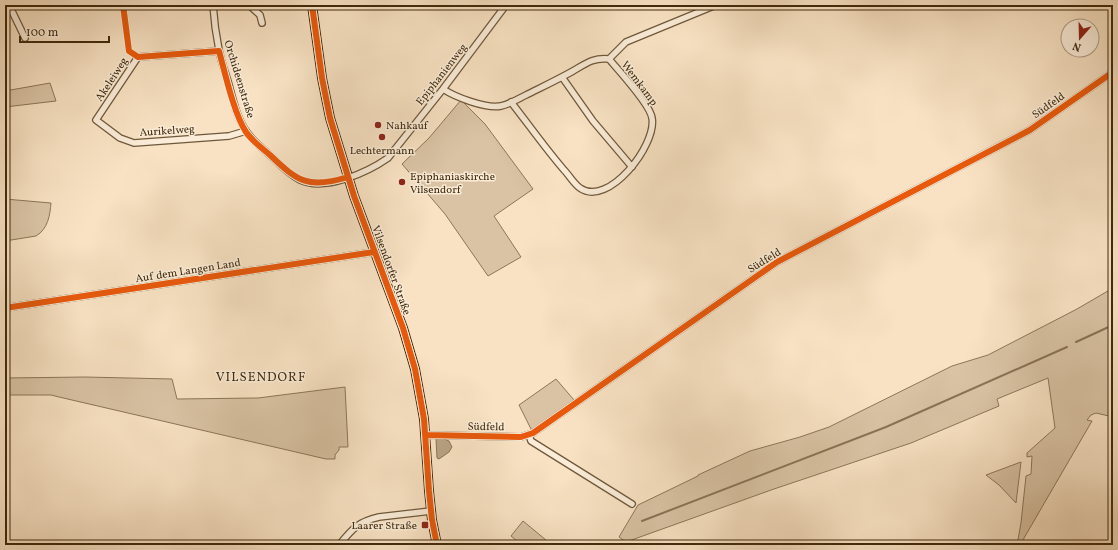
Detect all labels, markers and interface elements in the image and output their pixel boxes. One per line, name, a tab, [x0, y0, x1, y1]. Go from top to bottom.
scale bar	[20, 18, 109, 44]
north arrow	[1060, 18, 1100, 58]
text: 100 m	[26, 25, 59, 41]
text: N	[1071, 38, 1083, 54]
street label: Orchideenstraße	[220, 39, 258, 120]
street label: Epiphanienweg	[413, 40, 471, 109]
street label: Akeleiweg	[92, 55, 132, 105]
street label: Wemkamp	[617, 58, 661, 109]
street label: Südfeld	[1029, 89, 1068, 123]
place label: Nahkauf	[386, 119, 429, 134]
marker: Nahkauf	[373, 120, 383, 130]
street label: Aurikelweg	[139, 122, 196, 141]
marker: Lechtermann	[377, 132, 387, 142]
place label: Lechtermann	[350, 144, 415, 159]
place label: Epiphaniaskirche Vilsendorf	[410, 170, 495, 198]
marker: Epiphaniaskirche Vilsendorf	[397, 177, 407, 187]
street label: Vilsendorfer Straße	[367, 224, 414, 317]
street label: Südfeld	[745, 245, 784, 277]
street label: Auf dem Langen Land	[135, 256, 242, 287]
district label: VILSENDORF	[216, 369, 306, 387]
street label: Südfeld	[467, 420, 505, 435]
place label: Laarer Straße	[351, 519, 417, 534]
marker: Laarer Straße	[420, 520, 430, 530]

